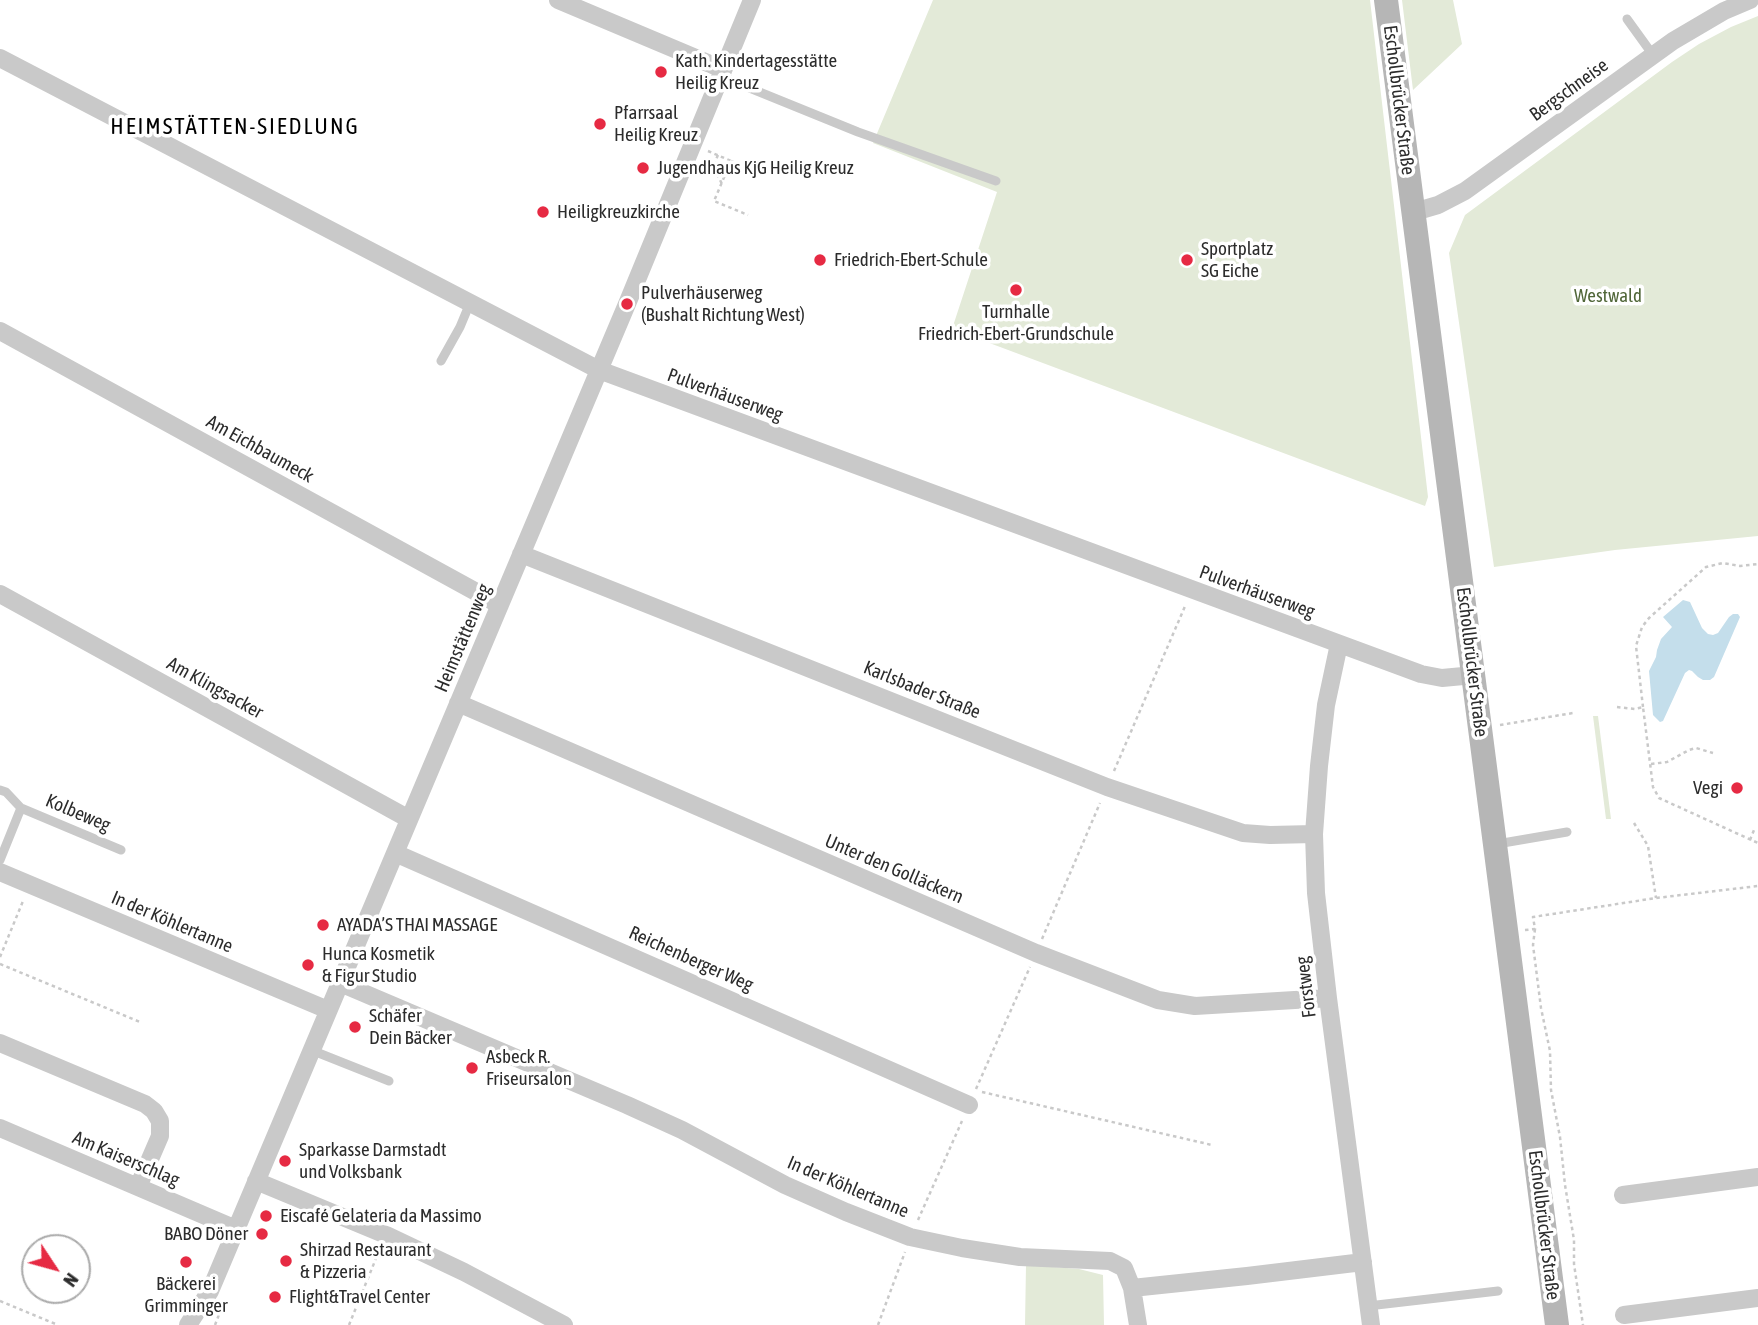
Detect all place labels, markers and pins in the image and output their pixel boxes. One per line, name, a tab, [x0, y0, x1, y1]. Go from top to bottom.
place label: Kath. Kindertagesstätte Heilig Kreuz	[675, 50, 837, 94]
marker: Kath. Kindertagesstätte Heilig Kreuz	[653, 64, 669, 80]
place label: Pfarrsaal Heilig Kreuz	[614, 102, 698, 146]
marker: Pfarrsaal Heilig Kreuz	[592, 116, 608, 132]
place label: Jugendhaus KjG Heilig Kreuz	[657, 157, 854, 179]
marker: Jugendhaus KjG Heilig Kreuz	[635, 160, 651, 176]
place label: Heiligkreuzkirche	[557, 201, 680, 223]
marker: Heiligkreuzkirche	[535, 204, 551, 220]
place label: Sportplatz SG Eiche	[1201, 238, 1273, 282]
place label: Friedrich-Ebert-Schule	[834, 249, 988, 271]
marker: Friedrich-Ebert-Schule	[812, 252, 828, 268]
marker: Sportplatz SG Eiche	[1179, 252, 1195, 268]
place label: Pulverhäuserweg (Bushalt Richtung West)	[641, 282, 805, 326]
marker: Turnhalle Friedrich-Ebert-Grundschule	[1008, 282, 1024, 298]
marker: Pulverhäuserweg (Bushalt Richtung West)	[619, 296, 635, 312]
place label: Turnhalle Friedrich-Ebert-Grundschule	[918, 301, 1114, 345]
place label: Vegi	[1693, 777, 1723, 799]
marker: Vegi	[1729, 780, 1745, 796]
place label: AYADA’S THAI MASSAGE	[337, 914, 497, 936]
marker: AYADA’S THAI MASSAGE	[315, 917, 331, 933]
place label: Hunca Kosmetik & Figur Studio	[322, 943, 435, 987]
marker: Hunca Kosmetik & Figur Studio	[300, 957, 316, 973]
place label: Schäfer Dein Bäcker	[369, 1005, 452, 1049]
marker: Schäfer Dein Bäcker	[347, 1019, 363, 1035]
place label: Asbeck R. Friseursalon	[486, 1046, 572, 1090]
marker: Asbeck R. Friseursalon	[464, 1060, 480, 1076]
place label: Sparkasse Darmstadt und Volksbank	[299, 1139, 447, 1183]
marker: Sparkasse Darmstadt und Volksbank	[277, 1153, 293, 1169]
place label: Eiscafé Gelateria da Massimo	[280, 1205, 482, 1227]
marker: Eiscafé Gelateria da Massimo	[258, 1208, 274, 1224]
place label: BABO Döner	[164, 1223, 248, 1245]
marker: BABO Döner	[254, 1226, 270, 1242]
place label: Shirzad Restaurant & Pizzeria	[300, 1239, 432, 1283]
marker: Shirzad Restaurant & Pizzeria	[278, 1253, 294, 1269]
marker: Bäckerei Grimminger	[178, 1254, 194, 1270]
place label: Bäckerei Grimminger	[144, 1273, 228, 1317]
place label: Flight&Travel Center	[289, 1286, 430, 1308]
marker: Flight&Travel Center	[267, 1289, 283, 1305]

